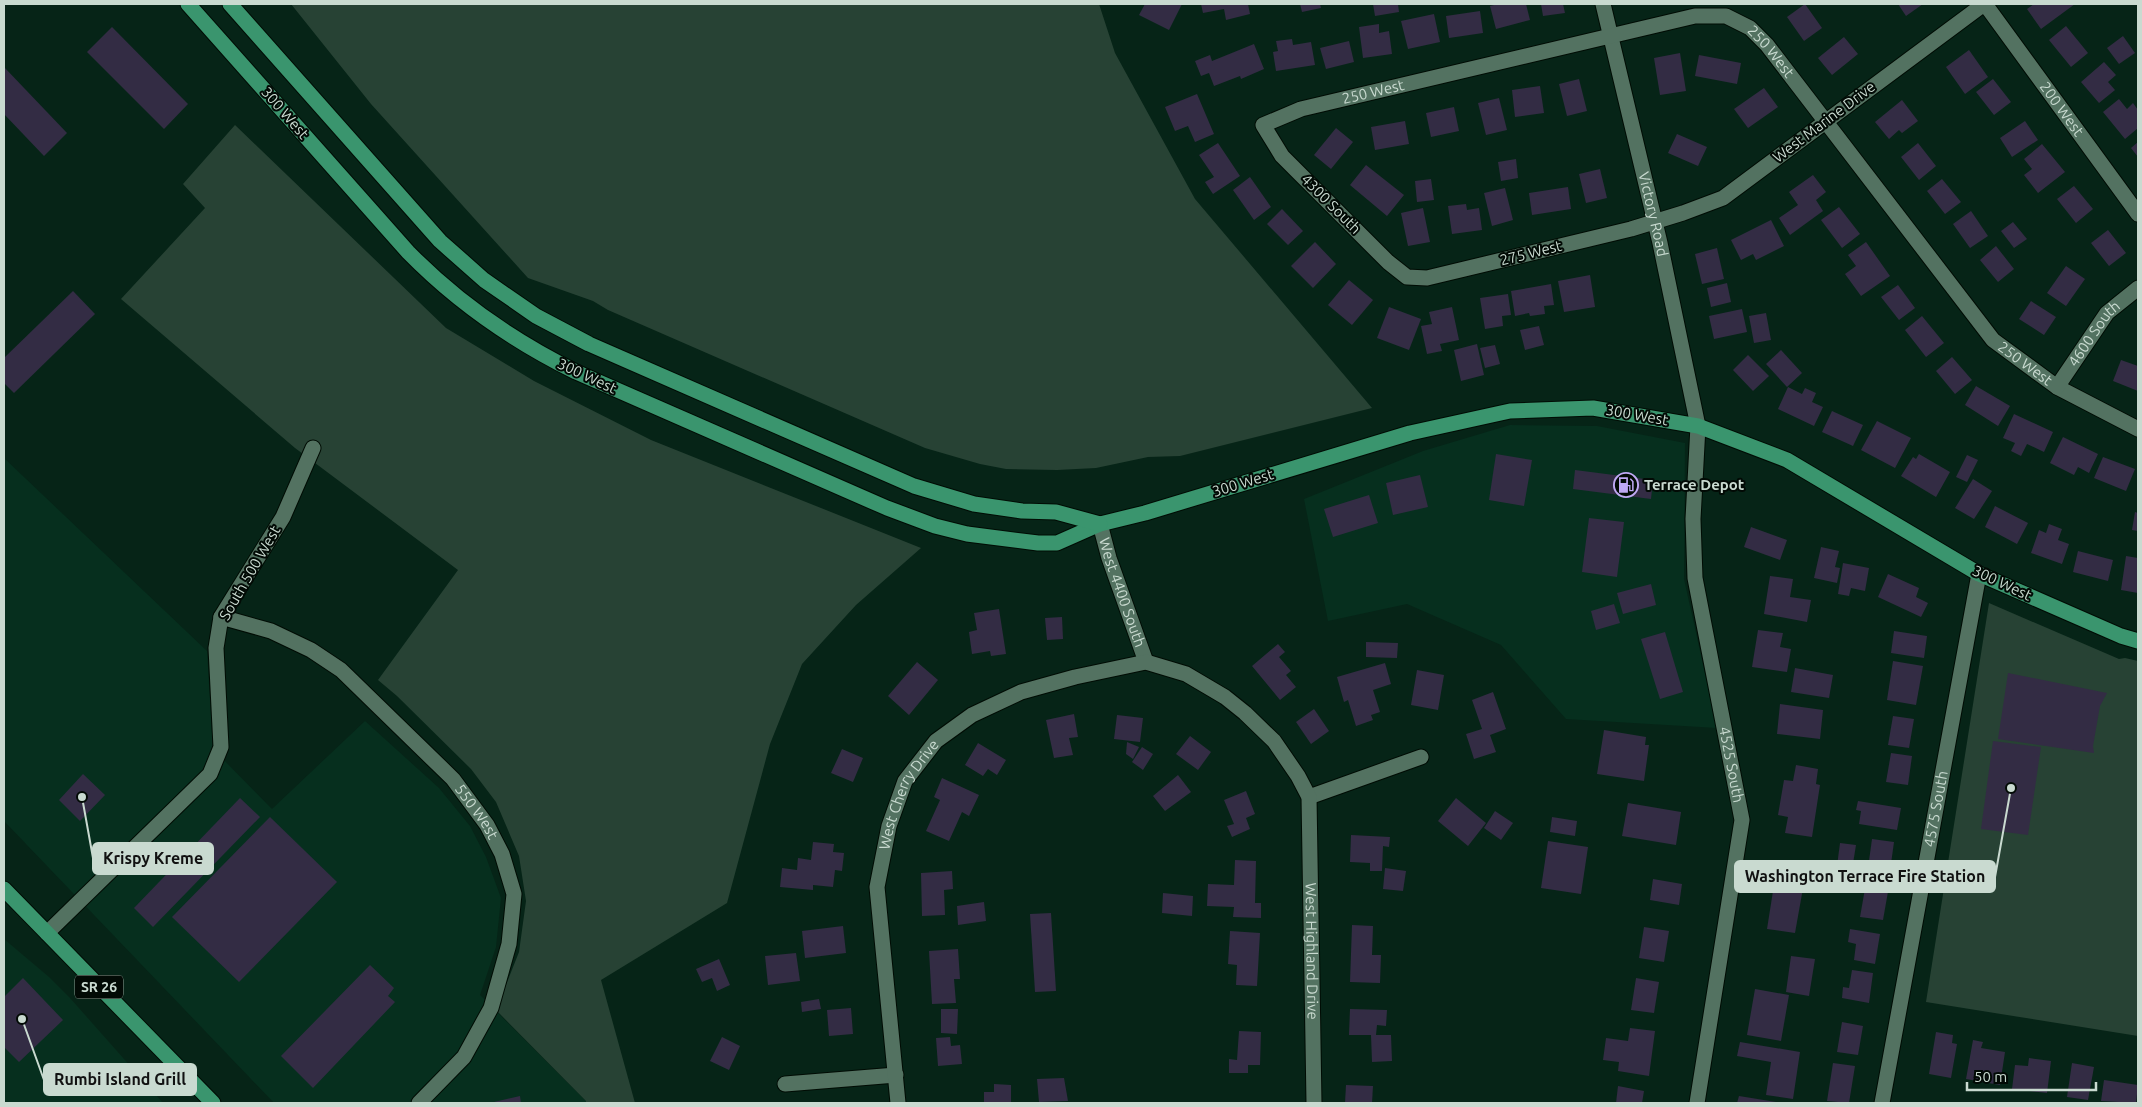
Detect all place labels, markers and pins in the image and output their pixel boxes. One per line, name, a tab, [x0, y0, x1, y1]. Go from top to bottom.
fuel station icon: Terrace Depot	[1613, 472, 1639, 498]
place label: Terrace Depot	[1644, 476, 1745, 493]
callout: Krispy Kreme	[93, 843, 213, 874]
callout: Washington Terrace Fire Station	[1735, 861, 1995, 892]
callout: Rumbi Island Grill	[44, 1064, 196, 1095]

